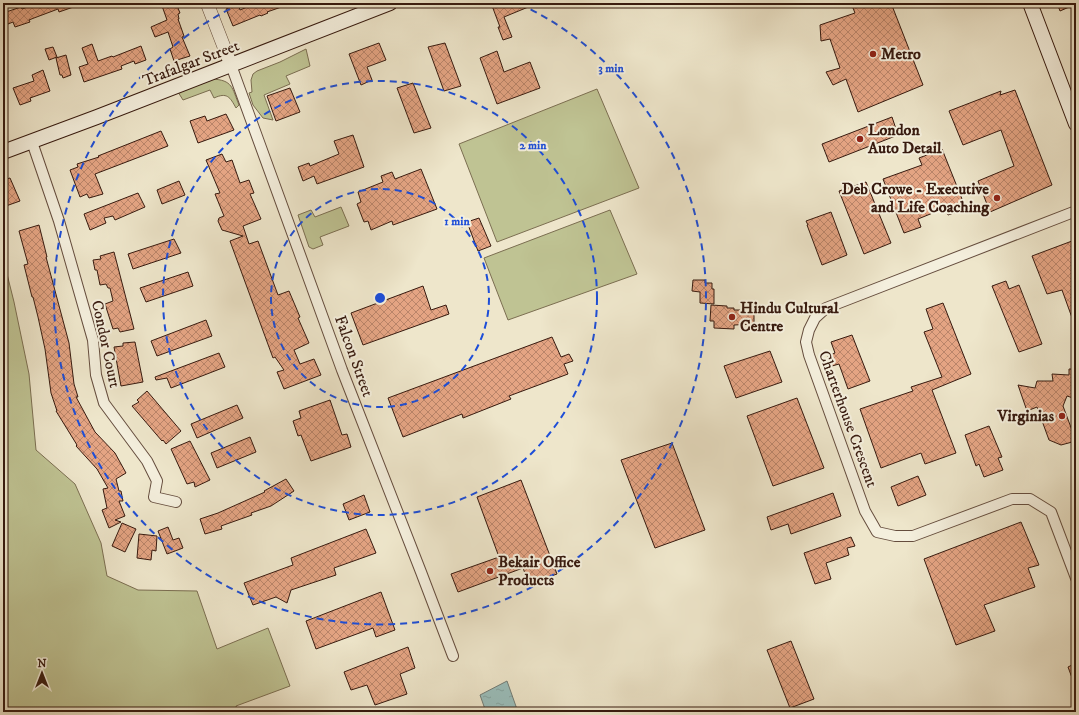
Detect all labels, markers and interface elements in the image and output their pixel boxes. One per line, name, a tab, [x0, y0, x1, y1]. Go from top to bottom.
street label: Trafalgar Street	[140, 35, 242, 91]
place label: Metro	[881, 44, 921, 64]
marker: Metro	[868, 49, 878, 59]
text: 3 min	[598, 61, 624, 76]
place label: London Auto Detail	[867, 120, 943, 158]
marker: London Auto Detail	[855, 134, 865, 144]
text: 2 min	[520, 138, 547, 153]
place label: Deb Crowe - Executive and Life Coaching	[842, 179, 990, 217]
marker: Deb Crowe - Executive and Life Coaching	[992, 193, 1002, 203]
text: 1 min	[444, 214, 470, 229]
centre of rings	[373, 291, 387, 305]
street label: Condor Court	[87, 298, 125, 390]
place label: Hindu Cultural Centre	[740, 298, 840, 336]
marker: Hindu Cultural Centre	[727, 312, 737, 322]
street label: Falcon Street	[330, 313, 378, 399]
street label: Charterhouse Crescent	[814, 348, 882, 490]
place label: Virginias	[996, 406, 1055, 426]
marker: Virginias	[1057, 411, 1067, 421]
place label: Bekair Office Products	[498, 552, 581, 590]
marker: Bekair Office Products	[485, 566, 495, 576]
north arrow	[22, 653, 62, 693]
text: N	[37, 657, 47, 671]

